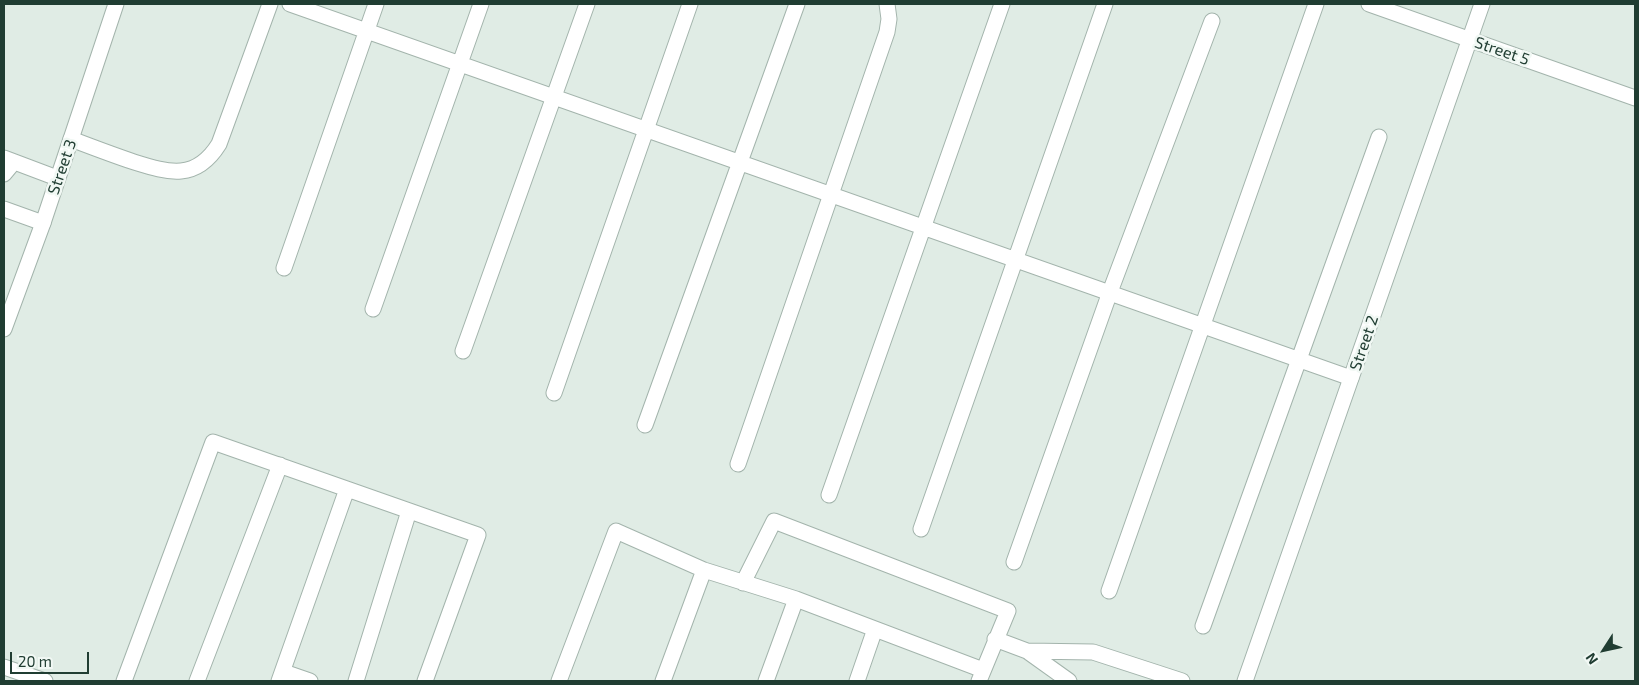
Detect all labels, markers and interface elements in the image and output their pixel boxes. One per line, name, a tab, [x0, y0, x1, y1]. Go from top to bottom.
street label: Street 5	[1472, 33, 1532, 69]
street label: Street 3	[44, 137, 80, 197]
street label: Street 2	[1346, 313, 1382, 373]
north arrow	[1579, 625, 1629, 675]
scale bar	[12, 642, 91, 674]
text: N	[1581, 650, 1601, 668]
text: 20 m	[18, 652, 52, 670]

